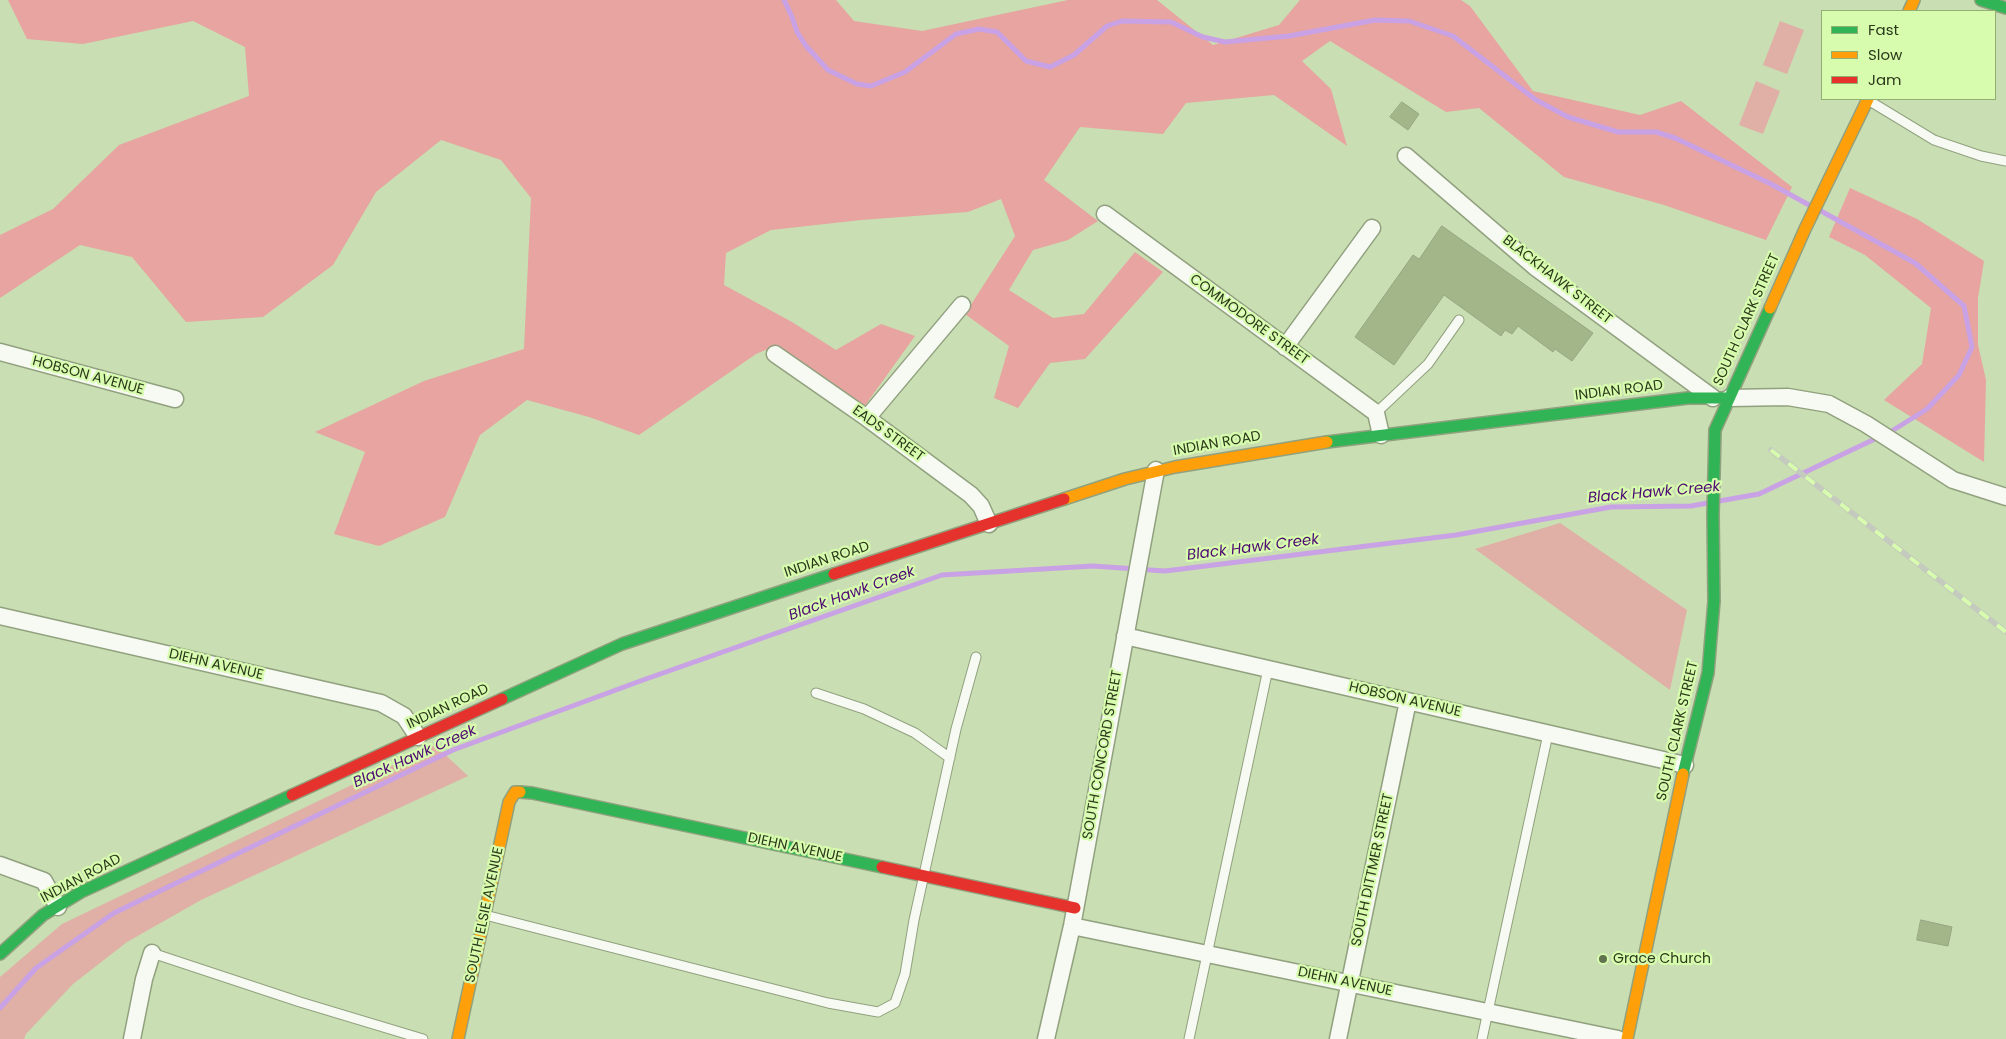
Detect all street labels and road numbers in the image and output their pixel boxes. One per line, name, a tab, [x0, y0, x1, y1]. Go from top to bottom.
street label: BLACKHAWK STREET	[1499, 232, 1615, 328]
street label: SOUTH CLARK STREET	[1710, 251, 1784, 389]
street label: COMMODORE STREET	[1186, 271, 1312, 369]
street label: HOBSON AVENUE	[30, 353, 146, 399]
street label: INDIAN ROAD	[1574, 377, 1664, 405]
street label: EADS STREET	[849, 402, 927, 466]
street label: INDIAN ROAD	[1172, 428, 1262, 460]
street label: INDIAN ROAD	[782, 538, 872, 582]
street label: DIEHN AVENUE	[167, 646, 265, 684]
street label: SOUTH CLARK STREET	[1654, 660, 1702, 802]
street label: SOUTH CONCORD STREET	[1080, 669, 1126, 841]
street label: HOBSON AVENUE	[1347, 679, 1463, 721]
street label: INDIAN ROAD	[404, 681, 492, 733]
street label: SOUTH DITTMER STREET	[1349, 792, 1397, 948]
street label: DIEHN AVENUE	[746, 830, 844, 866]
street label: SOUTH ELSIE AVENUE	[462, 846, 508, 984]
street label: INDIAN ROAD	[38, 851, 124, 907]
street label: DIEHN AVENUE	[1296, 964, 1394, 1000]

